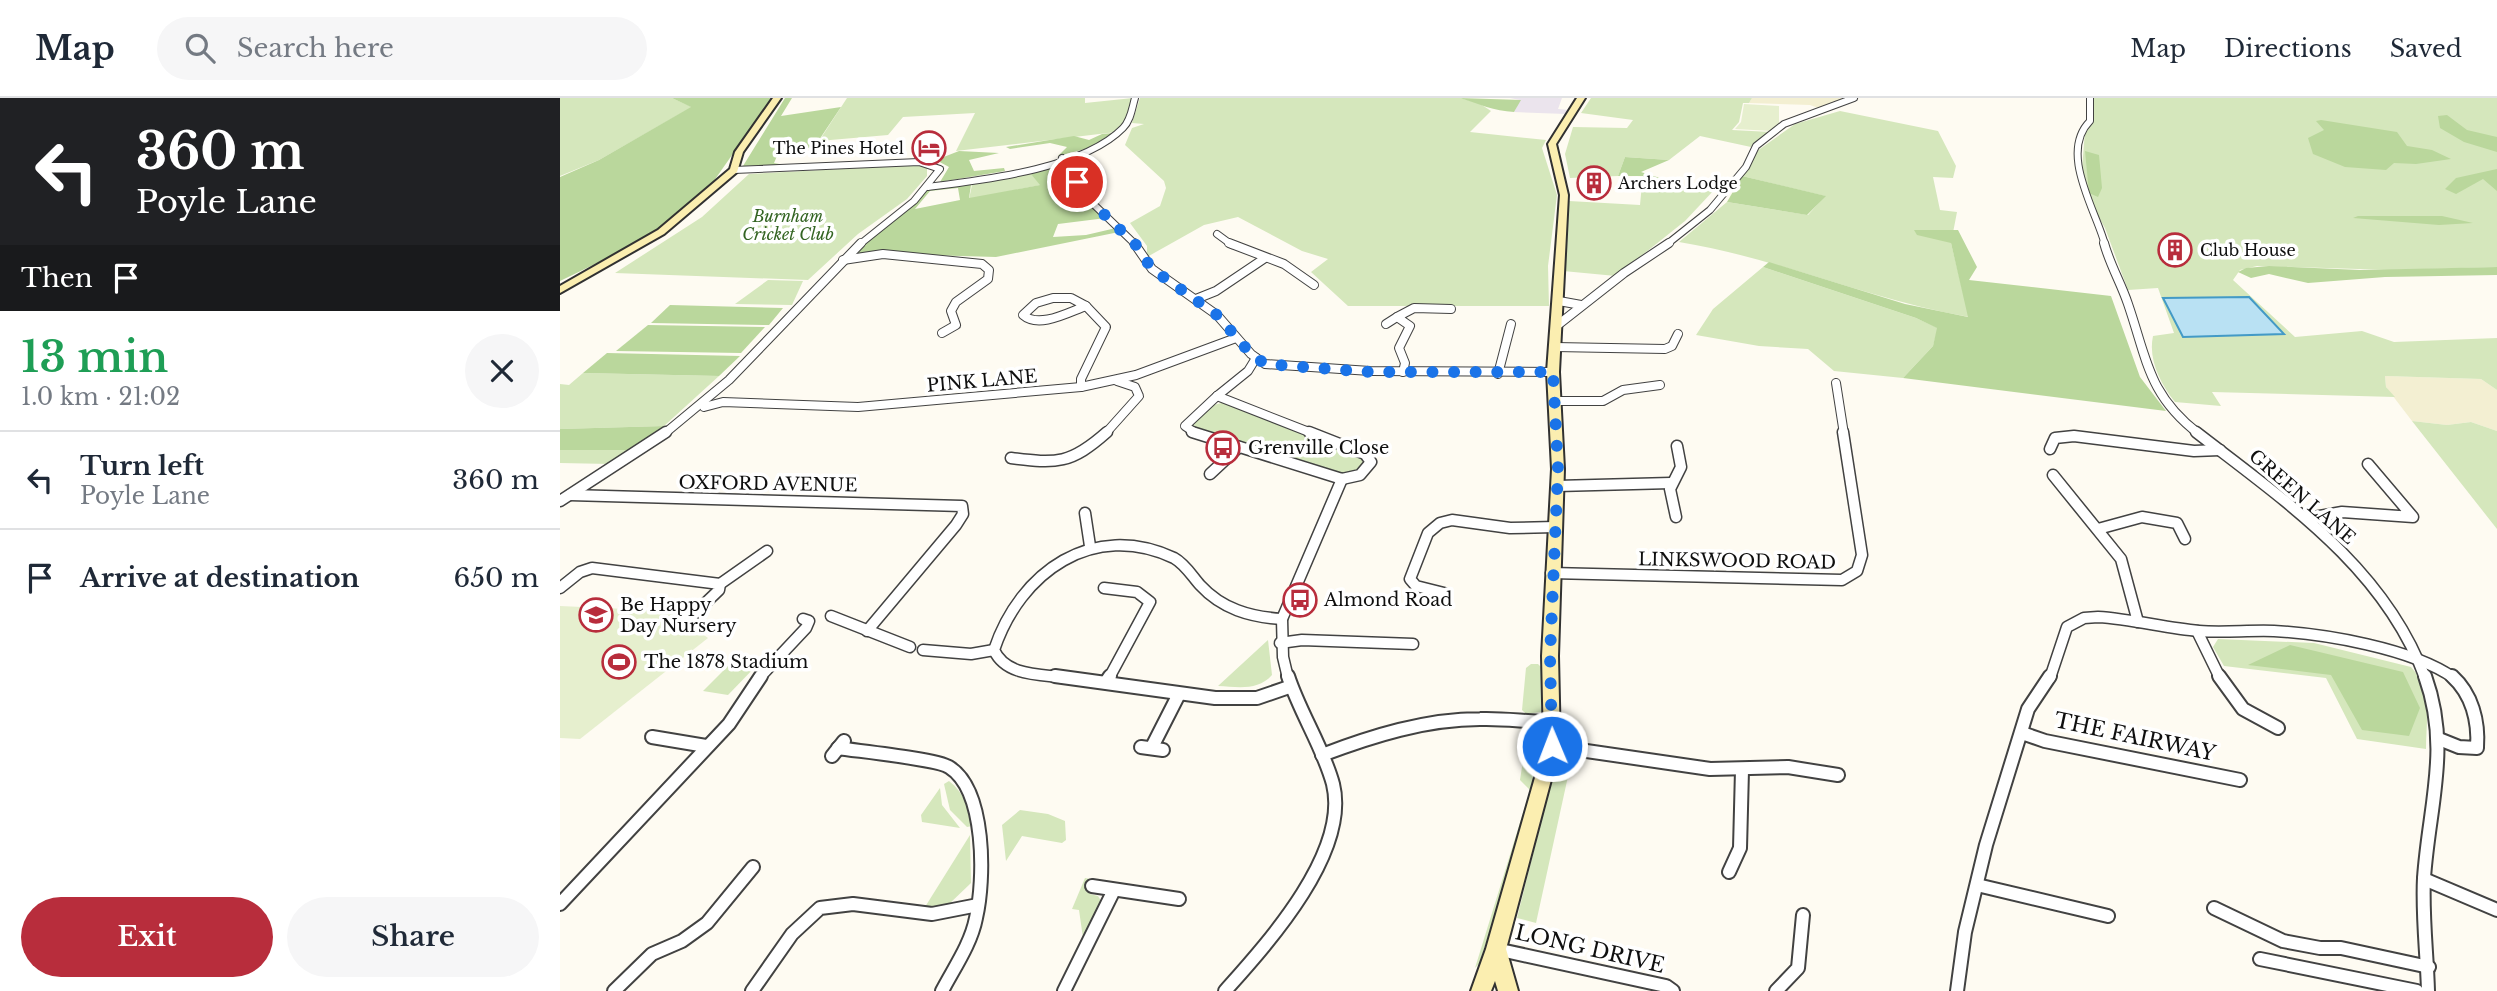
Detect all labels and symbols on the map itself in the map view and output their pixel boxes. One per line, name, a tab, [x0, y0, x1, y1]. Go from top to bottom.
hotel icon: The Pines Hotel	[910, 129, 948, 167]
place label: The Pines Hotel	[773, 138, 904, 158]
pin	[1047, 152, 1107, 212]
building icon: Archers Lodge	[1575, 164, 1613, 202]
place label: Archers Lodge	[1617, 173, 1738, 193]
park label: Burnham Cricket Club	[742, 206, 834, 244]
building icon: Club House	[2156, 231, 2194, 269]
place label: Club House	[2200, 240, 2296, 260]
street label: PINK LANE	[926, 365, 1038, 397]
bus stop icon: Grenville Close	[1204, 429, 1242, 467]
place label: Grenville Close	[1248, 437, 1389, 459]
street label: GREEN LANE	[2244, 445, 2360, 549]
street label: OXFORD AVENUE	[678, 471, 858, 497]
street label: LINKSWOOD ROAD	[1638, 548, 1836, 574]
bus stop icon: Almond Road	[1281, 581, 1319, 619]
place label: Almond Road	[1323, 589, 1452, 611]
place label: Be Happy Day Nursery	[620, 594, 737, 637]
school or university icon: Be Happy Day Nursery	[577, 596, 615, 634]
sports icon: The 1878 Stadium	[600, 643, 638, 681]
place label: The 1878 Stadium	[644, 651, 808, 673]
street label: THE FAIRWAY	[2052, 707, 2219, 767]
position arrow	[1515, 709, 1589, 783]
street label: LONG DRIVE	[1513, 919, 1667, 979]

